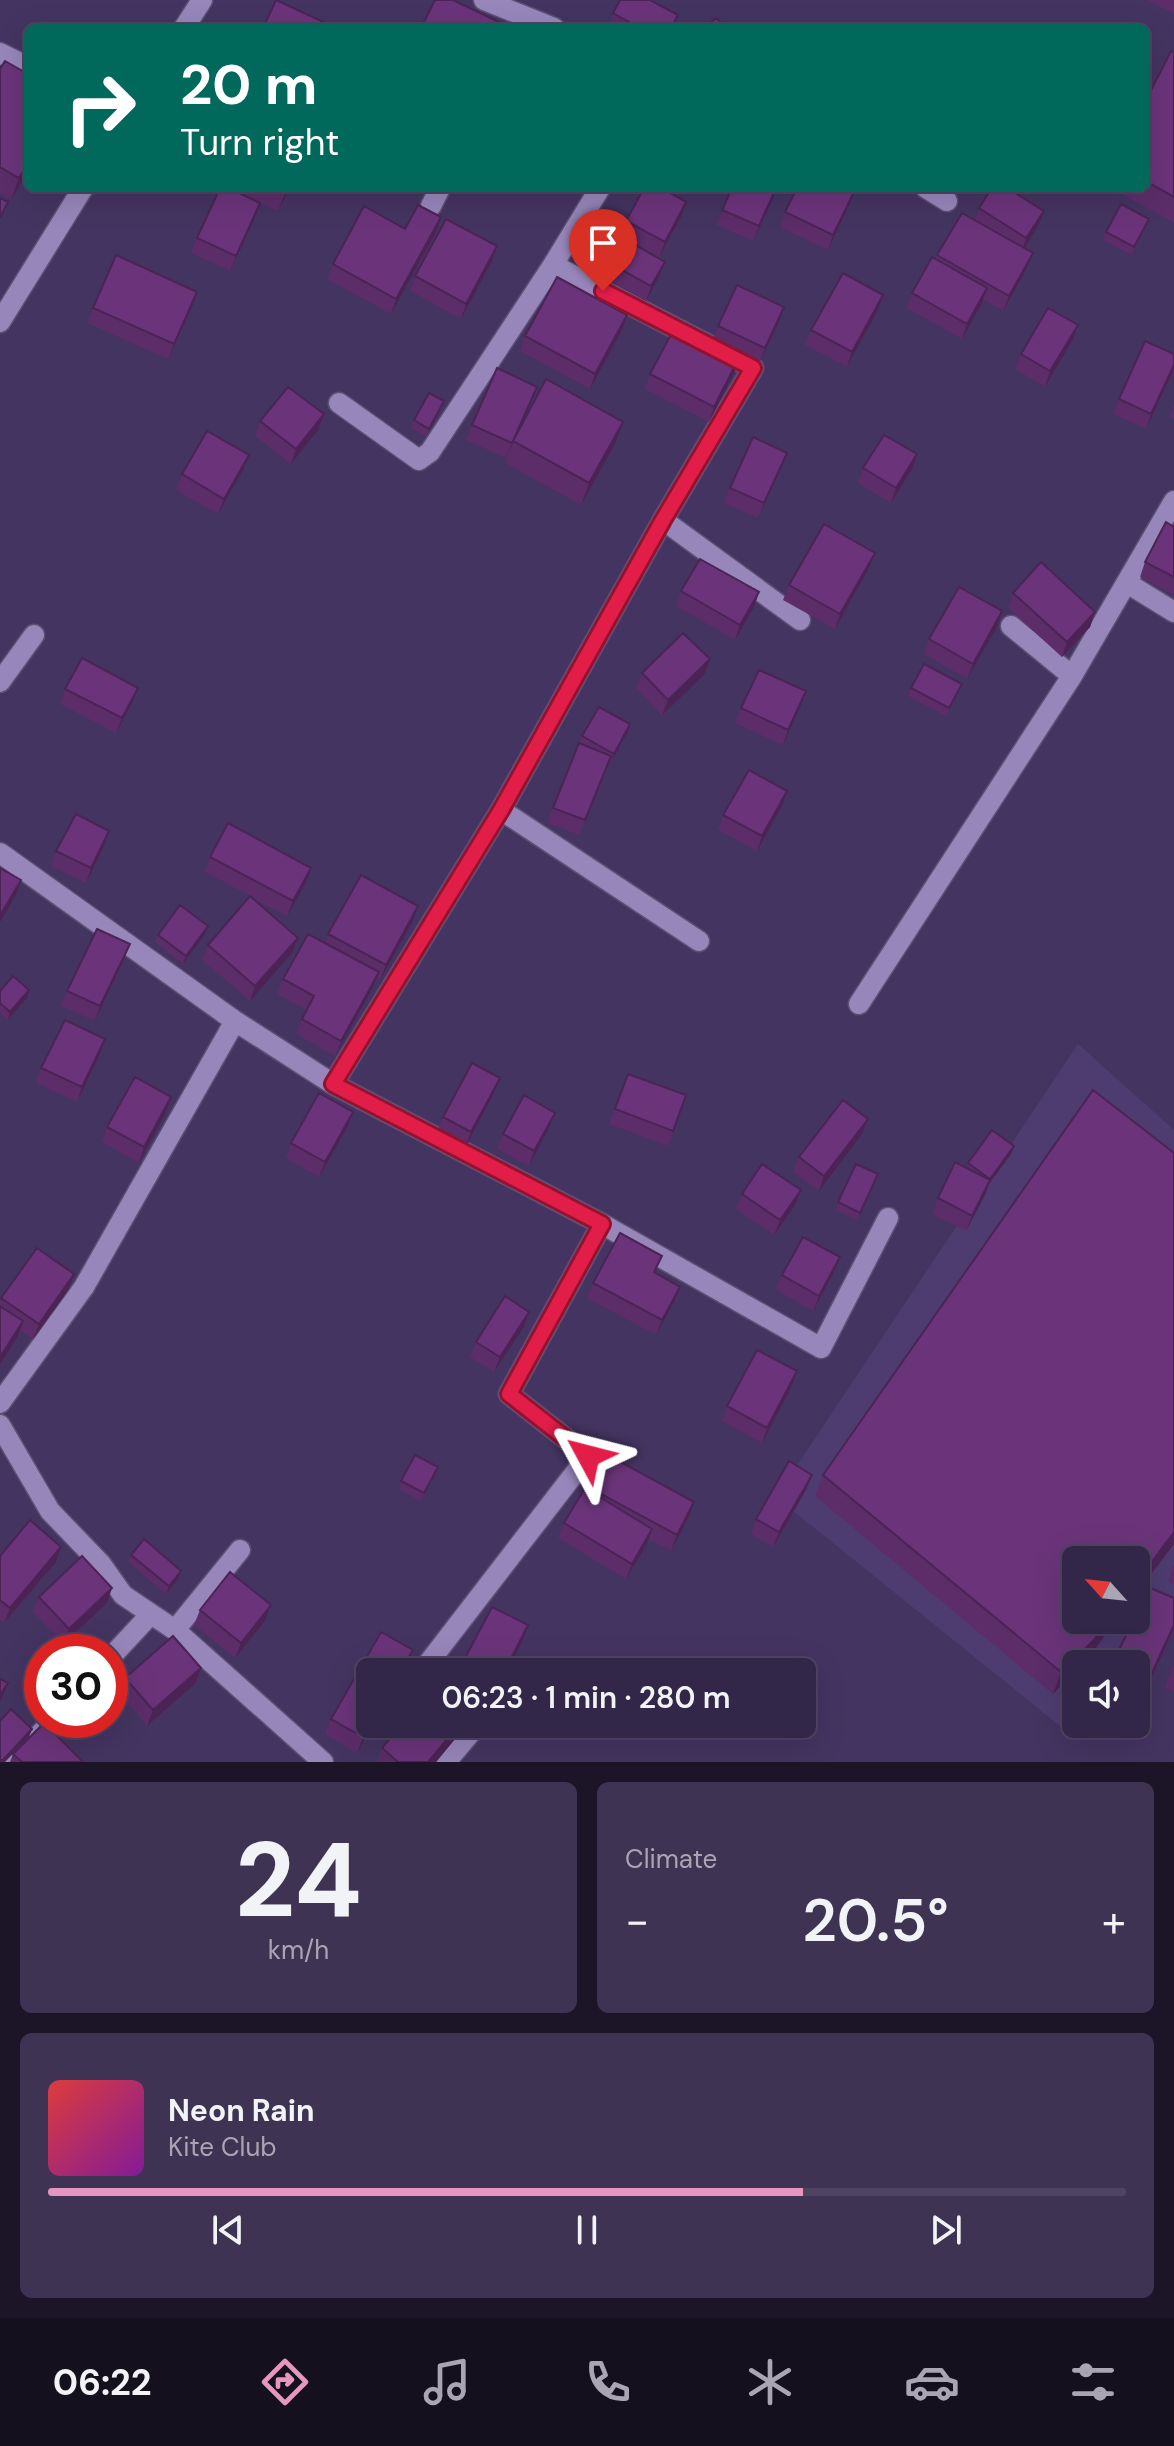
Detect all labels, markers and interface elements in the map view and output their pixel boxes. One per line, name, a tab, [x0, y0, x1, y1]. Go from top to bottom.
text: 20 m	[180, 48, 317, 121]
icon: right	[48, 56, 152, 160]
text: Turn right	[180, 119, 339, 166]
pin	[569, 209, 637, 291]
icon: arrive	[581, 221, 625, 265]
position arrow	[546, 1414, 630, 1498]
north arrow	[1062, 1546, 1150, 1634]
map controls	[1062, 1546, 1150, 1738]
speed limit sign: 30	[24, 1634, 128, 1738]
button: sound	[1062, 1650, 1150, 1738]
text: 06:23 · 1 min · 280 m	[441, 1678, 731, 1717]
text: 24	[235, 1813, 362, 1948]
text: Climate	[625, 1842, 717, 1876]
text: 20.5°	[802, 1881, 949, 1960]
text: −	[625, 1892, 649, 1950]
text: +	[1102, 1892, 1126, 1950]
text: km/h	[268, 1933, 329, 1967]
text: Neon Rain	[168, 2091, 314, 2130]
text: Kite Club	[168, 2130, 277, 2164]
icon: previous	[206, 2208, 250, 2252]
icon: pause	[565, 2208, 609, 2252]
icon: next	[924, 2208, 968, 2252]
icon: directions	[257, 2354, 313, 2410]
icon: music	[419, 2354, 475, 2410]
icon: phone	[580, 2354, 636, 2410]
icon: climate	[742, 2354, 798, 2410]
icon: car	[904, 2354, 960, 2410]
icon: filters	[1065, 2354, 1121, 2410]
text: 06:22	[53, 2359, 152, 2406]

